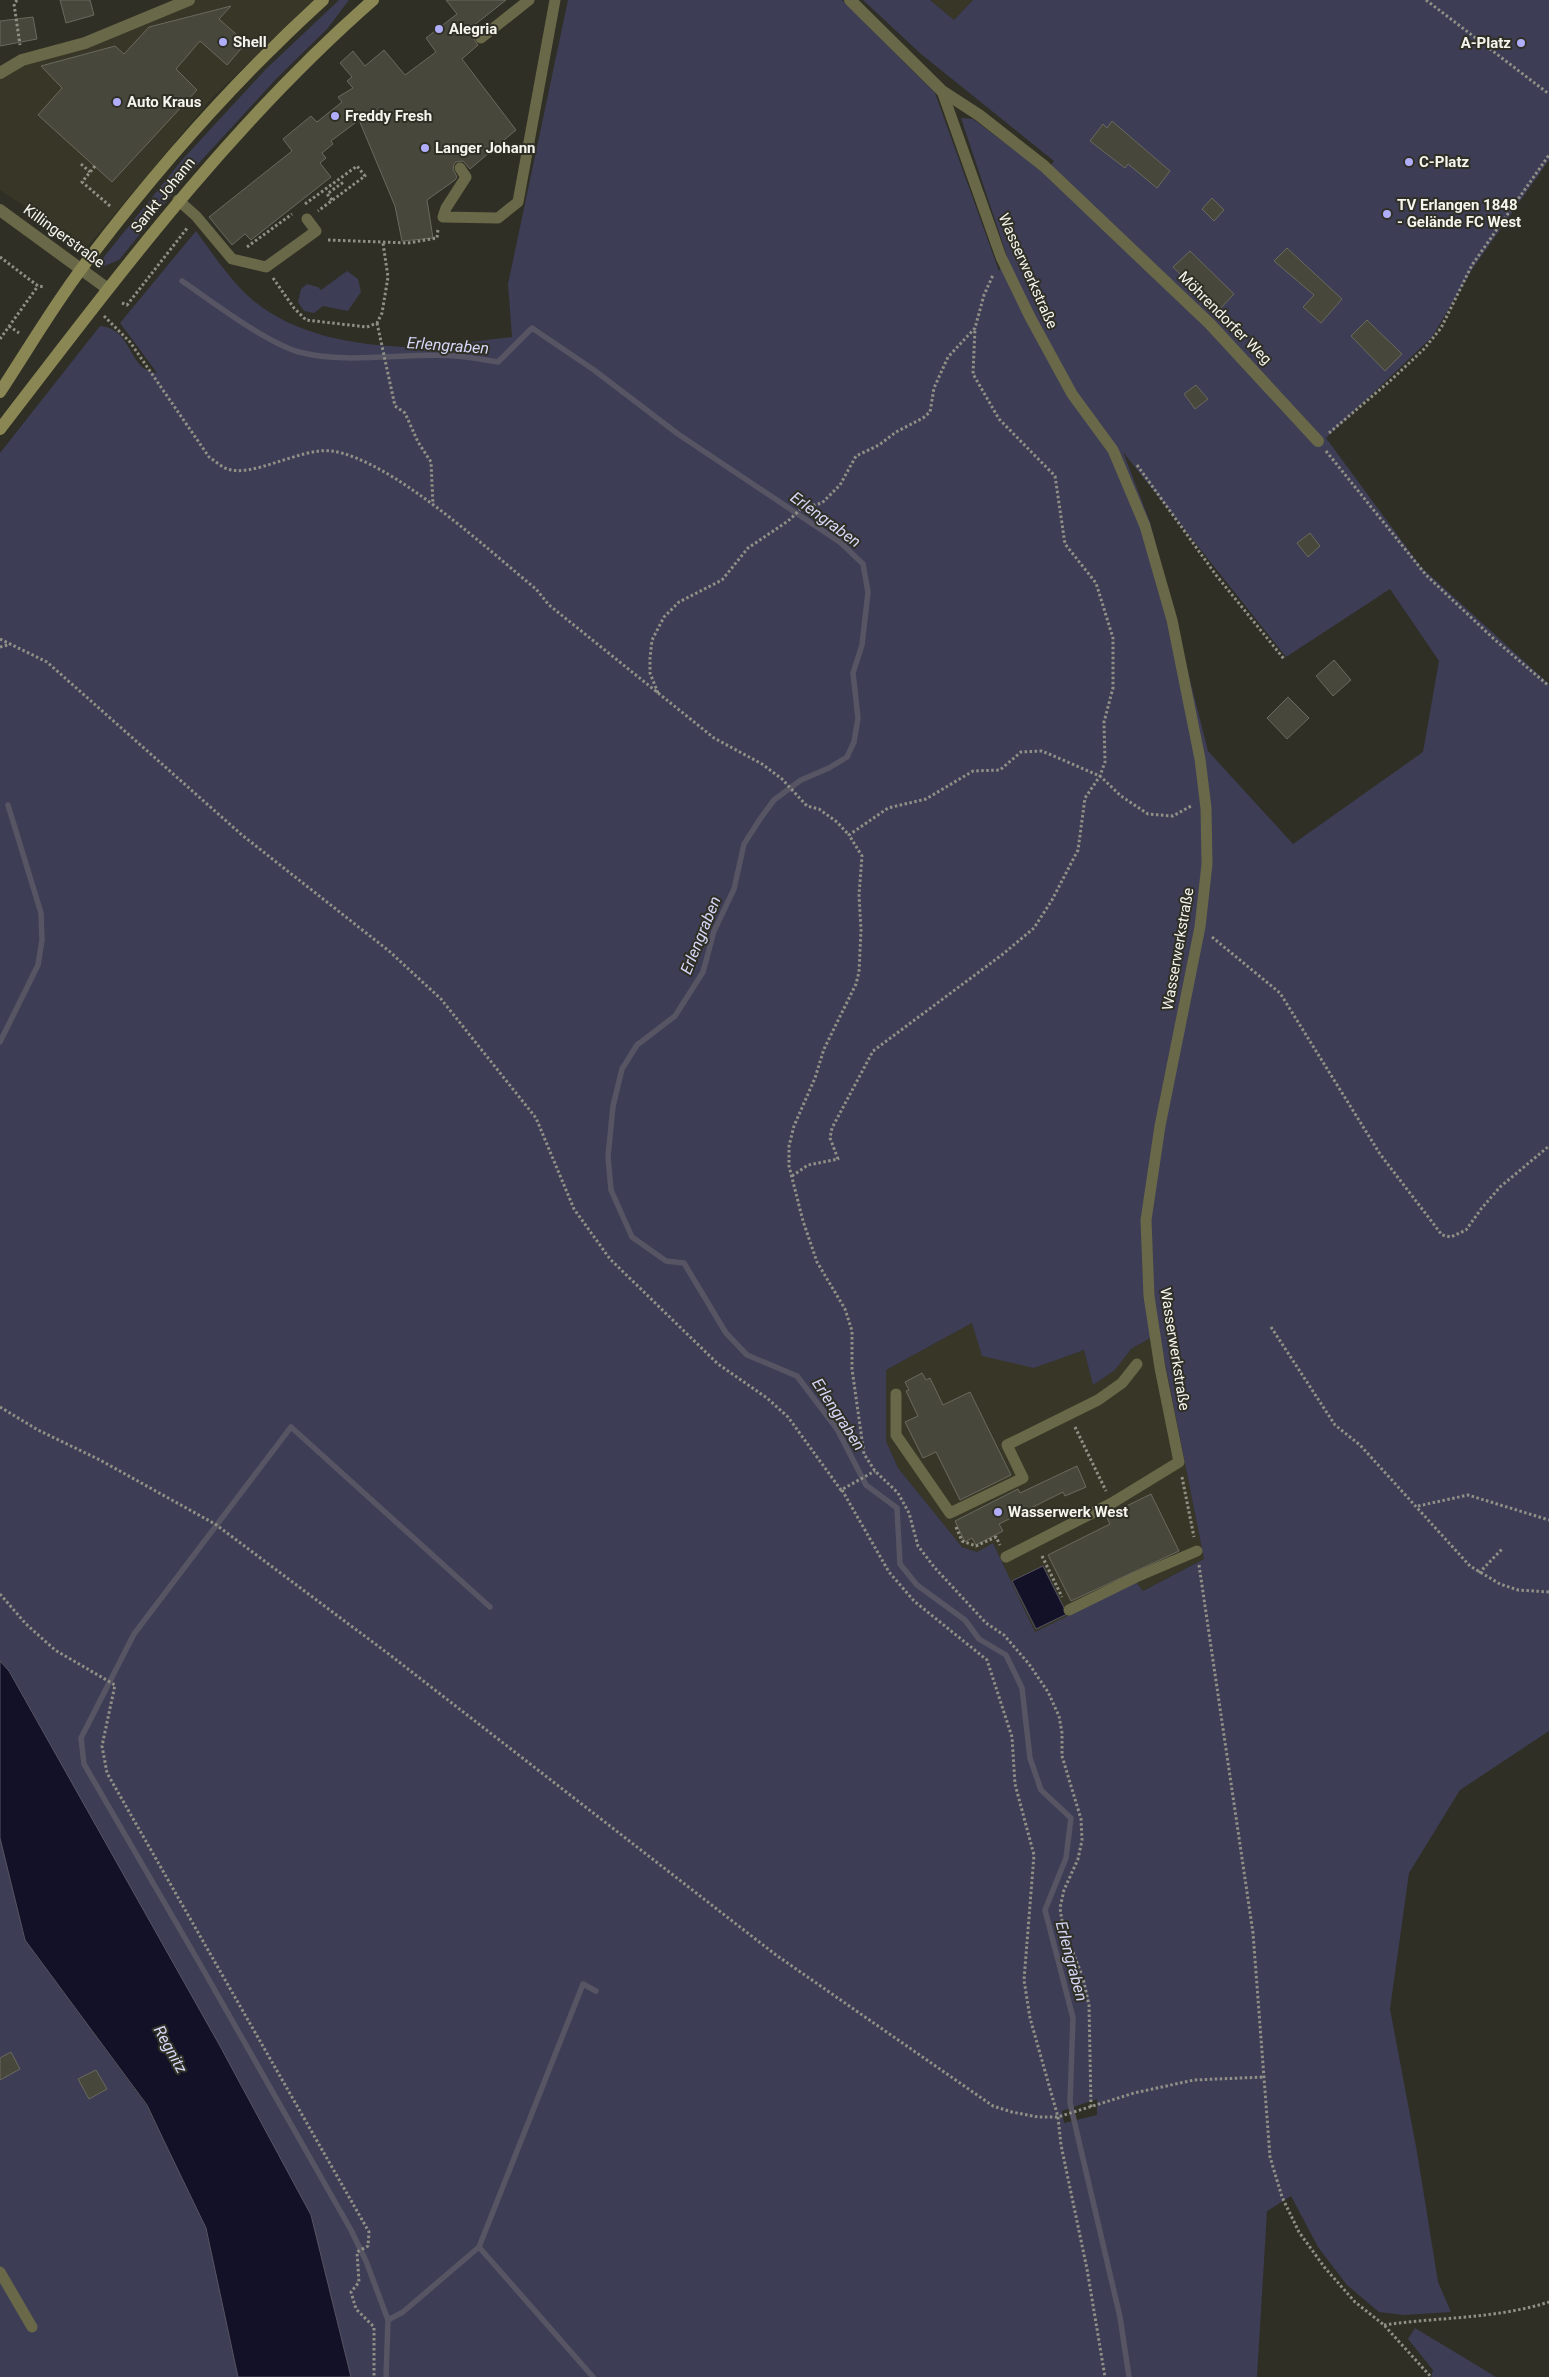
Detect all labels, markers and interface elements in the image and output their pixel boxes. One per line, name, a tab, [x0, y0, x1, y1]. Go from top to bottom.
place label: Alegria	[449, 20, 497, 38]
marker: Alegria	[433, 23, 445, 35]
place label: Shell	[233, 33, 267, 51]
place label: A-Platz	[1461, 34, 1511, 52]
marker: Shell	[217, 36, 229, 48]
marker: A-Platz	[1515, 37, 1527, 49]
place label: Auto Kraus	[127, 93, 202, 111]
marker: Auto Kraus	[111, 96, 123, 108]
place label: Freddy Fresh	[345, 107, 432, 125]
marker: Freddy Fresh	[329, 110, 341, 122]
place label: Langer Johann	[435, 139, 536, 157]
marker: Langer Johann	[419, 142, 431, 154]
place label: C-Platz	[1419, 153, 1469, 171]
street label: Sankt Johann	[127, 154, 199, 236]
marker: C-Platz	[1403, 156, 1415, 168]
place label: TV Erlangen 1848 - Gelände FC West	[1397, 196, 1521, 231]
street label: Killingerstraße	[20, 200, 108, 272]
marker: TV Erlangen 1848 - Gelände FC West	[1381, 208, 1393, 220]
street label: Wasserwerkstraße	[995, 211, 1062, 331]
street label: Möhrendorfer Weg	[1175, 268, 1275, 368]
water label: Erlengraben	[406, 333, 490, 358]
water label: Erlengraben	[787, 488, 865, 551]
street label: Wasserwerkstraße	[1158, 886, 1198, 1012]
water label: Erlengraben	[676, 893, 725, 977]
street label: Wasserwerkstraße	[1156, 1286, 1194, 1412]
water label: Erlengraben	[808, 1375, 869, 1454]
place label: Wasserwerk West	[1008, 1503, 1128, 1521]
marker: Wasserwerk West	[992, 1506, 1004, 1518]
water label: Erlengraben	[1052, 1919, 1091, 2003]
water label: Regnitz	[150, 2022, 192, 2077]

